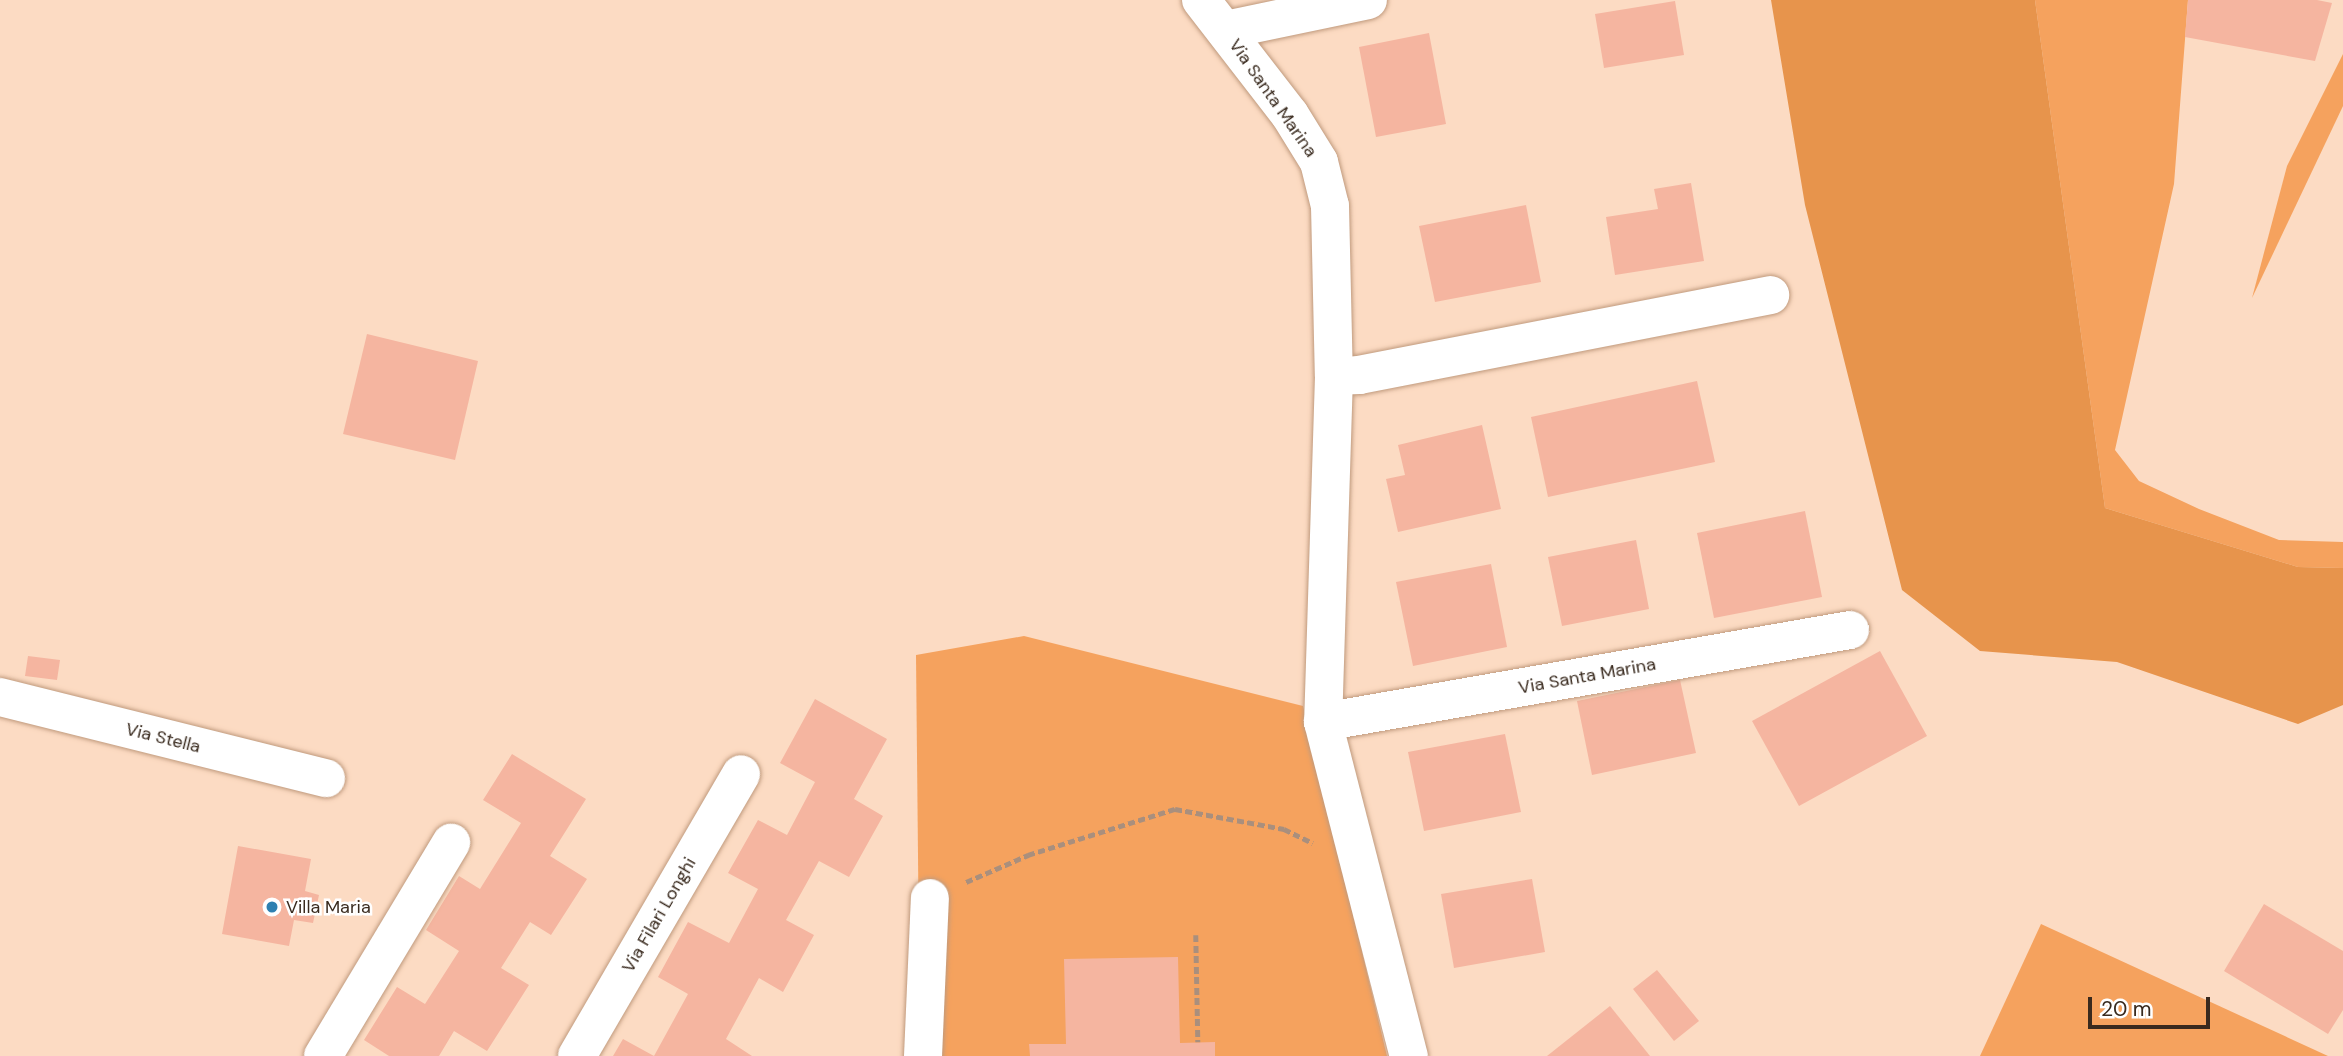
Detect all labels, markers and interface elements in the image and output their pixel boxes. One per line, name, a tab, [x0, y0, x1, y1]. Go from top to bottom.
street label: Via Santa Marina	[1224, 35, 1322, 161]
street label: Via Santa Marina	[1517, 653, 1657, 699]
street label: Via Stella	[123, 718, 203, 758]
street label: Via Filari Longhi	[617, 854, 701, 976]
place label: Villa Maria	[286, 896, 371, 918]
marker: Villa Maria	[264, 899, 280, 915]
scale bar	[2091, 982, 2214, 1026]
text: 20 m	[2101, 995, 2152, 1023]

